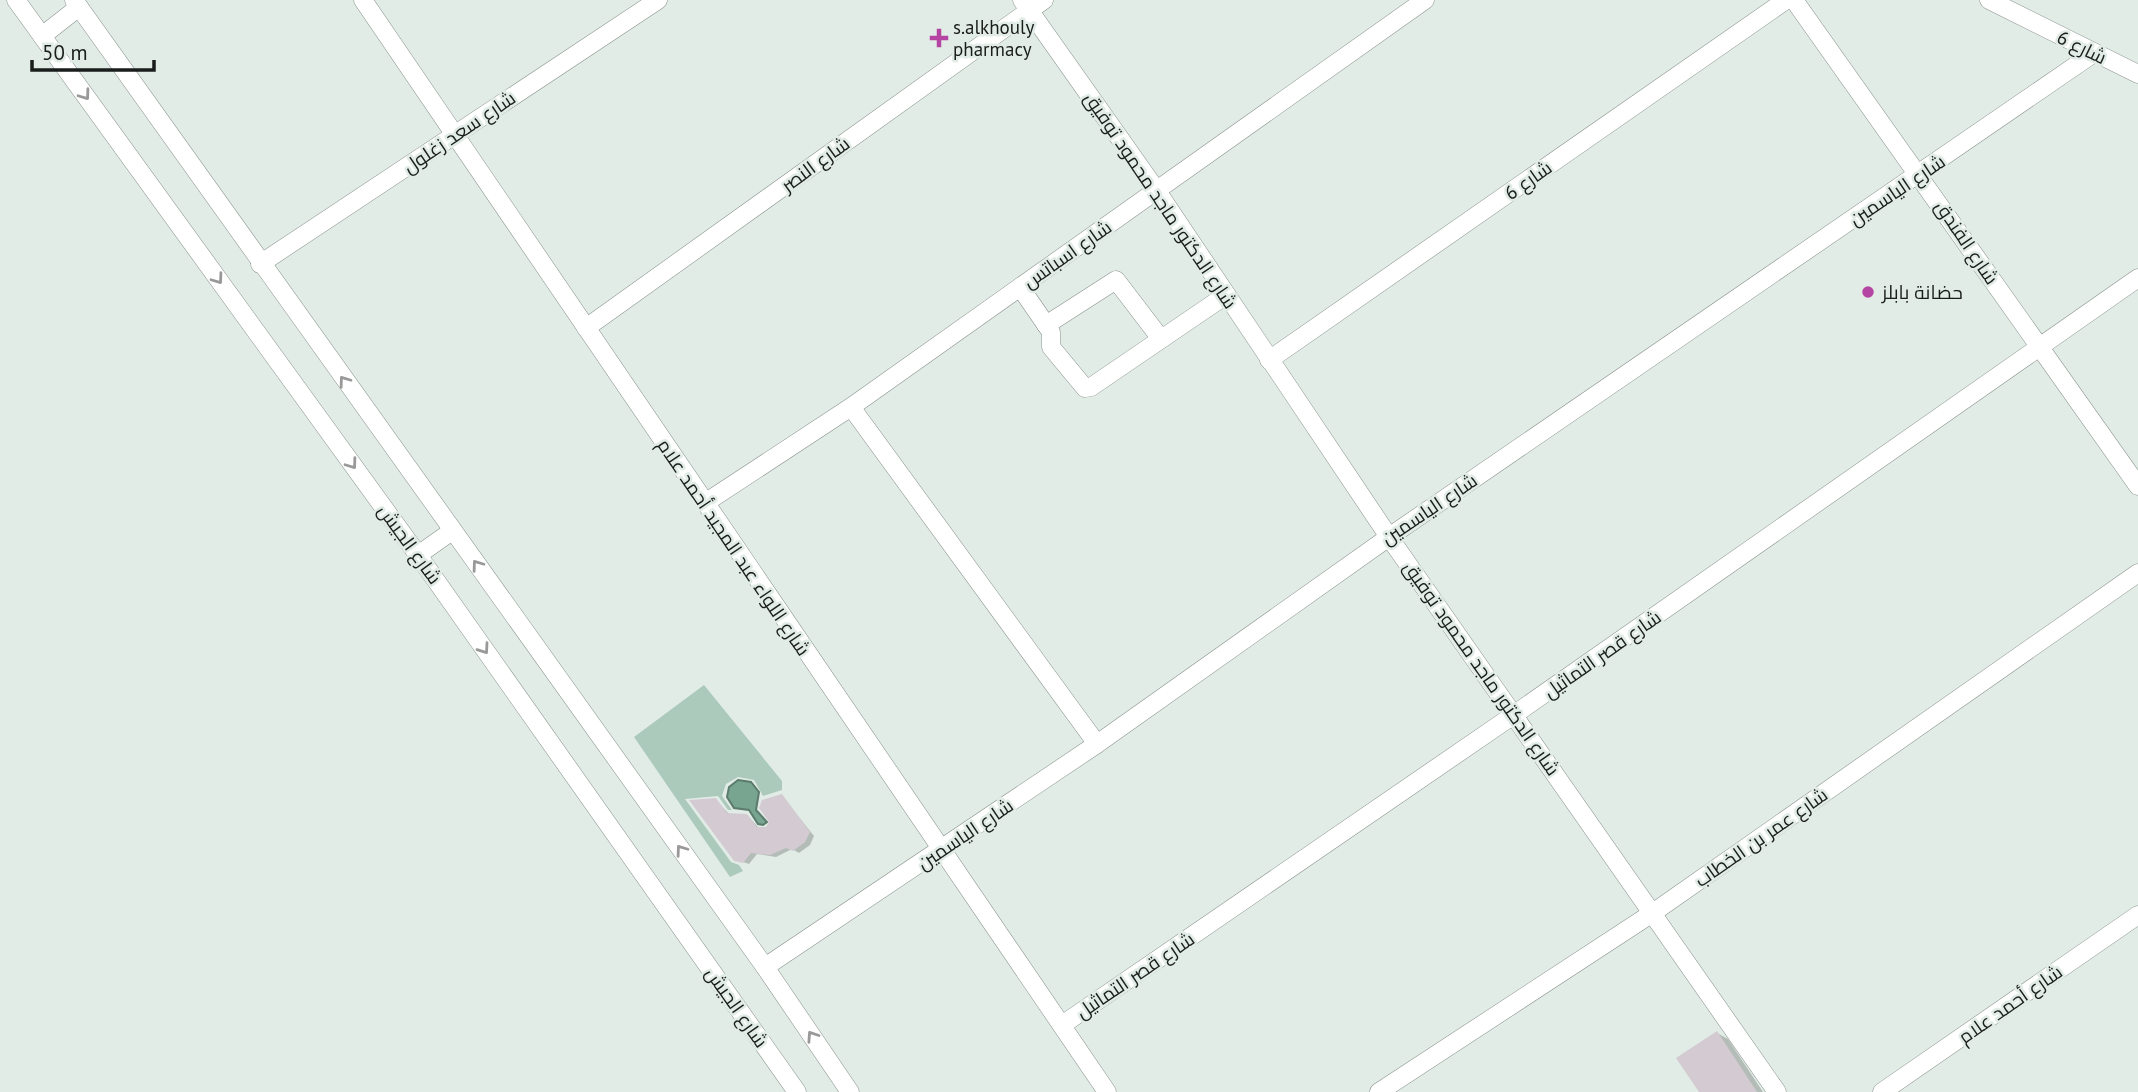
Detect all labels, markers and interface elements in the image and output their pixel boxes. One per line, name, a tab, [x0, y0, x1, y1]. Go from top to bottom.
place label: s.alkhouly pharmacy	[953, 15, 1035, 61]
street label: شارع 6	[2052, 25, 2111, 71]
scale bar	[32, 28, 154, 72]
marker: s.alkhouly pharmacy	[931, 30, 947, 46]
text: 50 m	[42, 39, 88, 66]
street label: شارع سعد زغلول	[398, 86, 521, 180]
one-way arrow	[77, 87, 89, 100]
street label: شارع الدكتور ماجد محمود توفيق	[1078, 87, 1243, 314]
street label: شارع النصر	[775, 131, 855, 199]
street label: شارع الياسمين	[1844, 149, 1951, 233]
street label: شارع 6	[1500, 155, 1557, 206]
street label: شارع الفندق	[1928, 195, 2004, 290]
street label: شارع اسباتس	[1018, 215, 1117, 295]
one-way arrow	[210, 271, 223, 284]
place label: حضانة بابلز	[1881, 280, 1963, 304]
marker: حضانة بابلز	[1860, 284, 1876, 300]
one-way arrow	[340, 376, 352, 389]
street label: شارع اللواء عبد المجيد أحمد علام	[651, 434, 816, 661]
one-way arrow	[344, 456, 356, 469]
street label: شارع الياسمين	[1376, 468, 1483, 552]
street label: شارع الجيش	[371, 499, 447, 590]
street label: شارع الدكتور ماجد محمود توفيق	[1397, 556, 1565, 781]
one-way arrow	[472, 560, 485, 573]
street label: شارع قصر التماثيل	[1539, 605, 1667, 705]
one-way arrow	[476, 641, 488, 654]
street label: شارع عمر بن الخطاب	[1690, 782, 1833, 893]
street label: شارع الياسمين	[912, 793, 1019, 877]
one-way arrow	[677, 845, 689, 858]
street label: شارع قصر التماثيل	[1071, 926, 1200, 1025]
street label: شارع أحمد علام	[1953, 959, 2068, 1050]
street label: شارع الجيش	[699, 962, 773, 1053]
one-way arrow	[807, 1030, 820, 1043]

